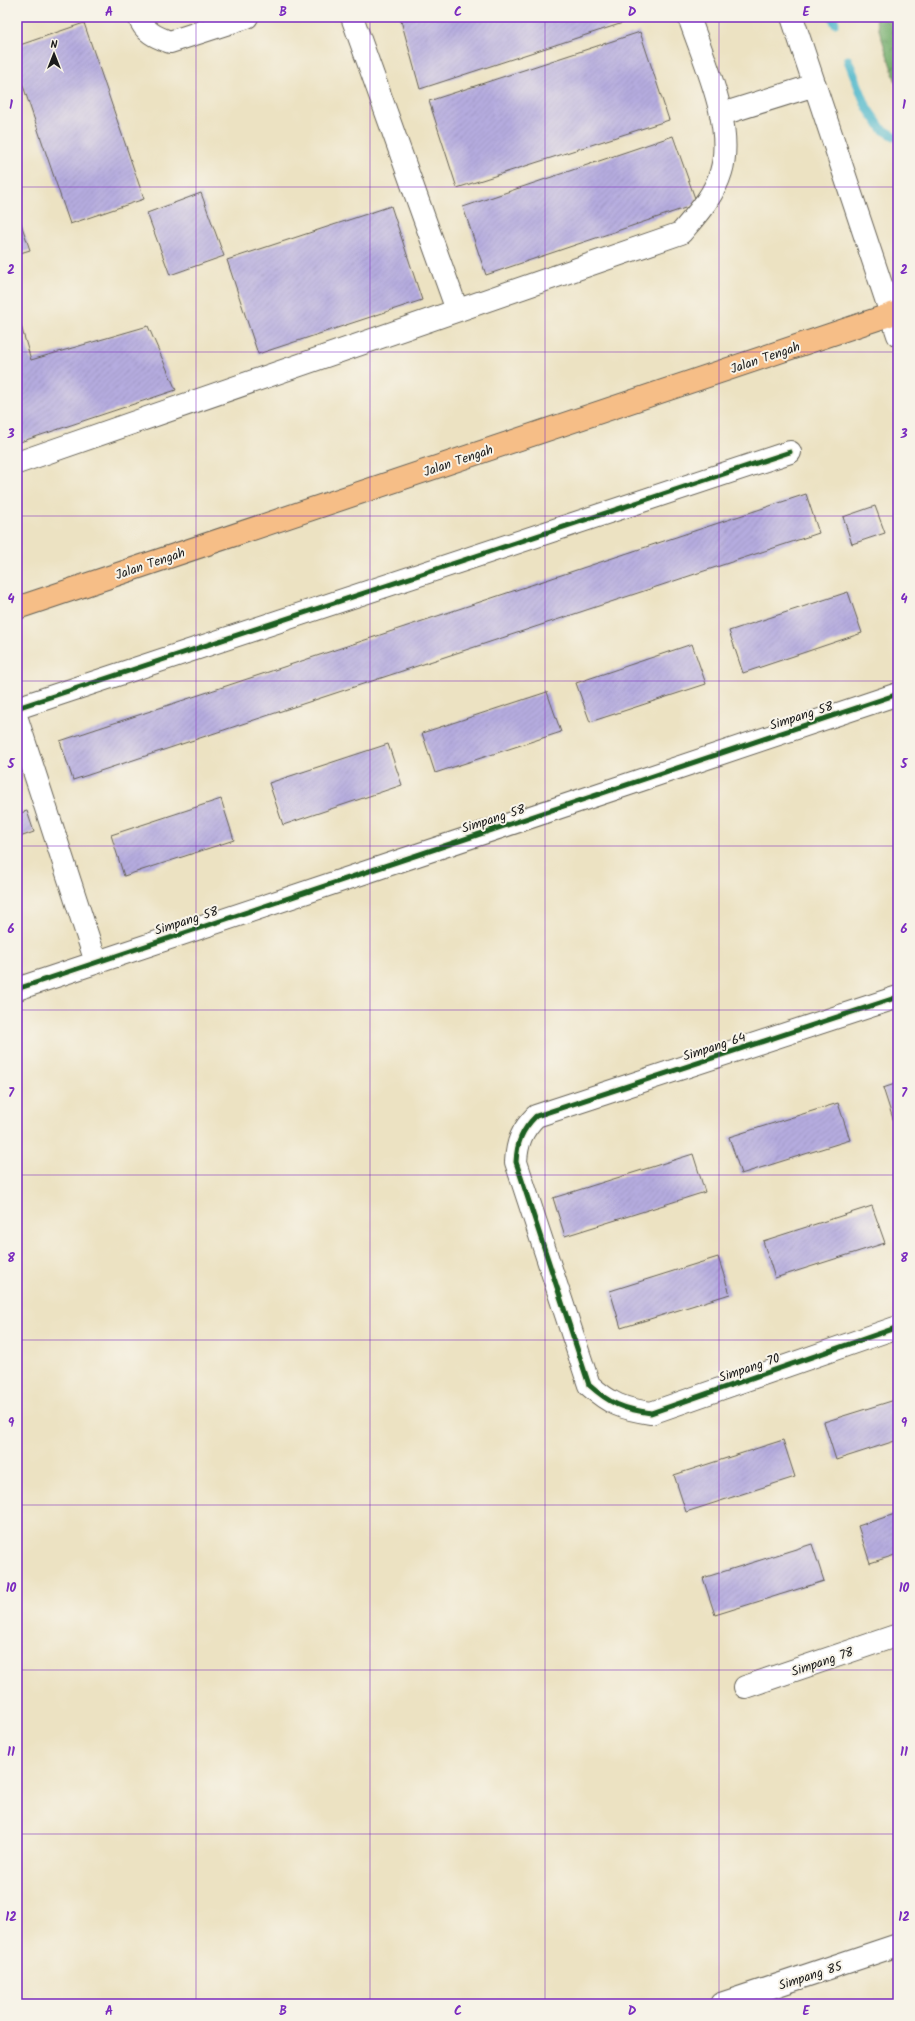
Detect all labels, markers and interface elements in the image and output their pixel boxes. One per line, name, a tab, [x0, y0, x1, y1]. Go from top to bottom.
text: A	[105, 2, 113, 23]
text: B	[279, 2, 287, 23]
text: C	[454, 2, 462, 23]
text: D	[628, 2, 637, 23]
text: E	[802, 2, 810, 23]
north arrow	[34, 34, 74, 74]
text: N	[51, 36, 58, 54]
text: 1	[9, 95, 13, 116]
text: 1	[902, 95, 906, 116]
text: 2	[7, 260, 15, 281]
text: 2	[900, 260, 908, 281]
street label: Jalan Tengah	[728, 337, 803, 380]
text: 3	[6, 424, 15, 445]
text: 3	[899, 424, 908, 445]
street label: Jalan Tengah	[421, 440, 496, 483]
street label: Jalan Tengah	[113, 543, 188, 586]
text: 4	[7, 589, 15, 610]
text: 4	[900, 589, 908, 610]
street label: Simpang 58	[767, 696, 836, 737]
text: 5	[7, 754, 16, 775]
text: 5	[900, 754, 909, 775]
street label: Simpang 58	[459, 799, 528, 840]
street label: Simpang 58	[152, 901, 221, 942]
text: 6	[7, 919, 15, 940]
text: 6	[900, 919, 908, 940]
street label: Simpang 64	[680, 1027, 749, 1068]
text: 7	[8, 1083, 15, 1104]
text: 7	[901, 1083, 908, 1104]
text: 8	[7, 1248, 15, 1269]
text: 8	[900, 1248, 908, 1269]
street label: Simpang 70	[716, 1348, 783, 1389]
text: 9	[8, 1413, 15, 1434]
text: 9	[901, 1413, 908, 1434]
text: 10	[6, 1578, 17, 1599]
text: 10	[899, 1578, 910, 1599]
street label: Simpang 78	[788, 1642, 857, 1683]
text: 11	[7, 1742, 15, 1763]
text: 11	[900, 1742, 908, 1763]
text: 12	[5, 1907, 17, 1928]
text: 12	[898, 1907, 910, 1928]
street label: Simpang 85	[776, 1956, 846, 1997]
text: A	[105, 2001, 113, 2021]
text: B	[279, 2001, 287, 2021]
text: C	[454, 2001, 462, 2021]
text: D	[628, 2001, 637, 2021]
text: E	[802, 2001, 810, 2021]

